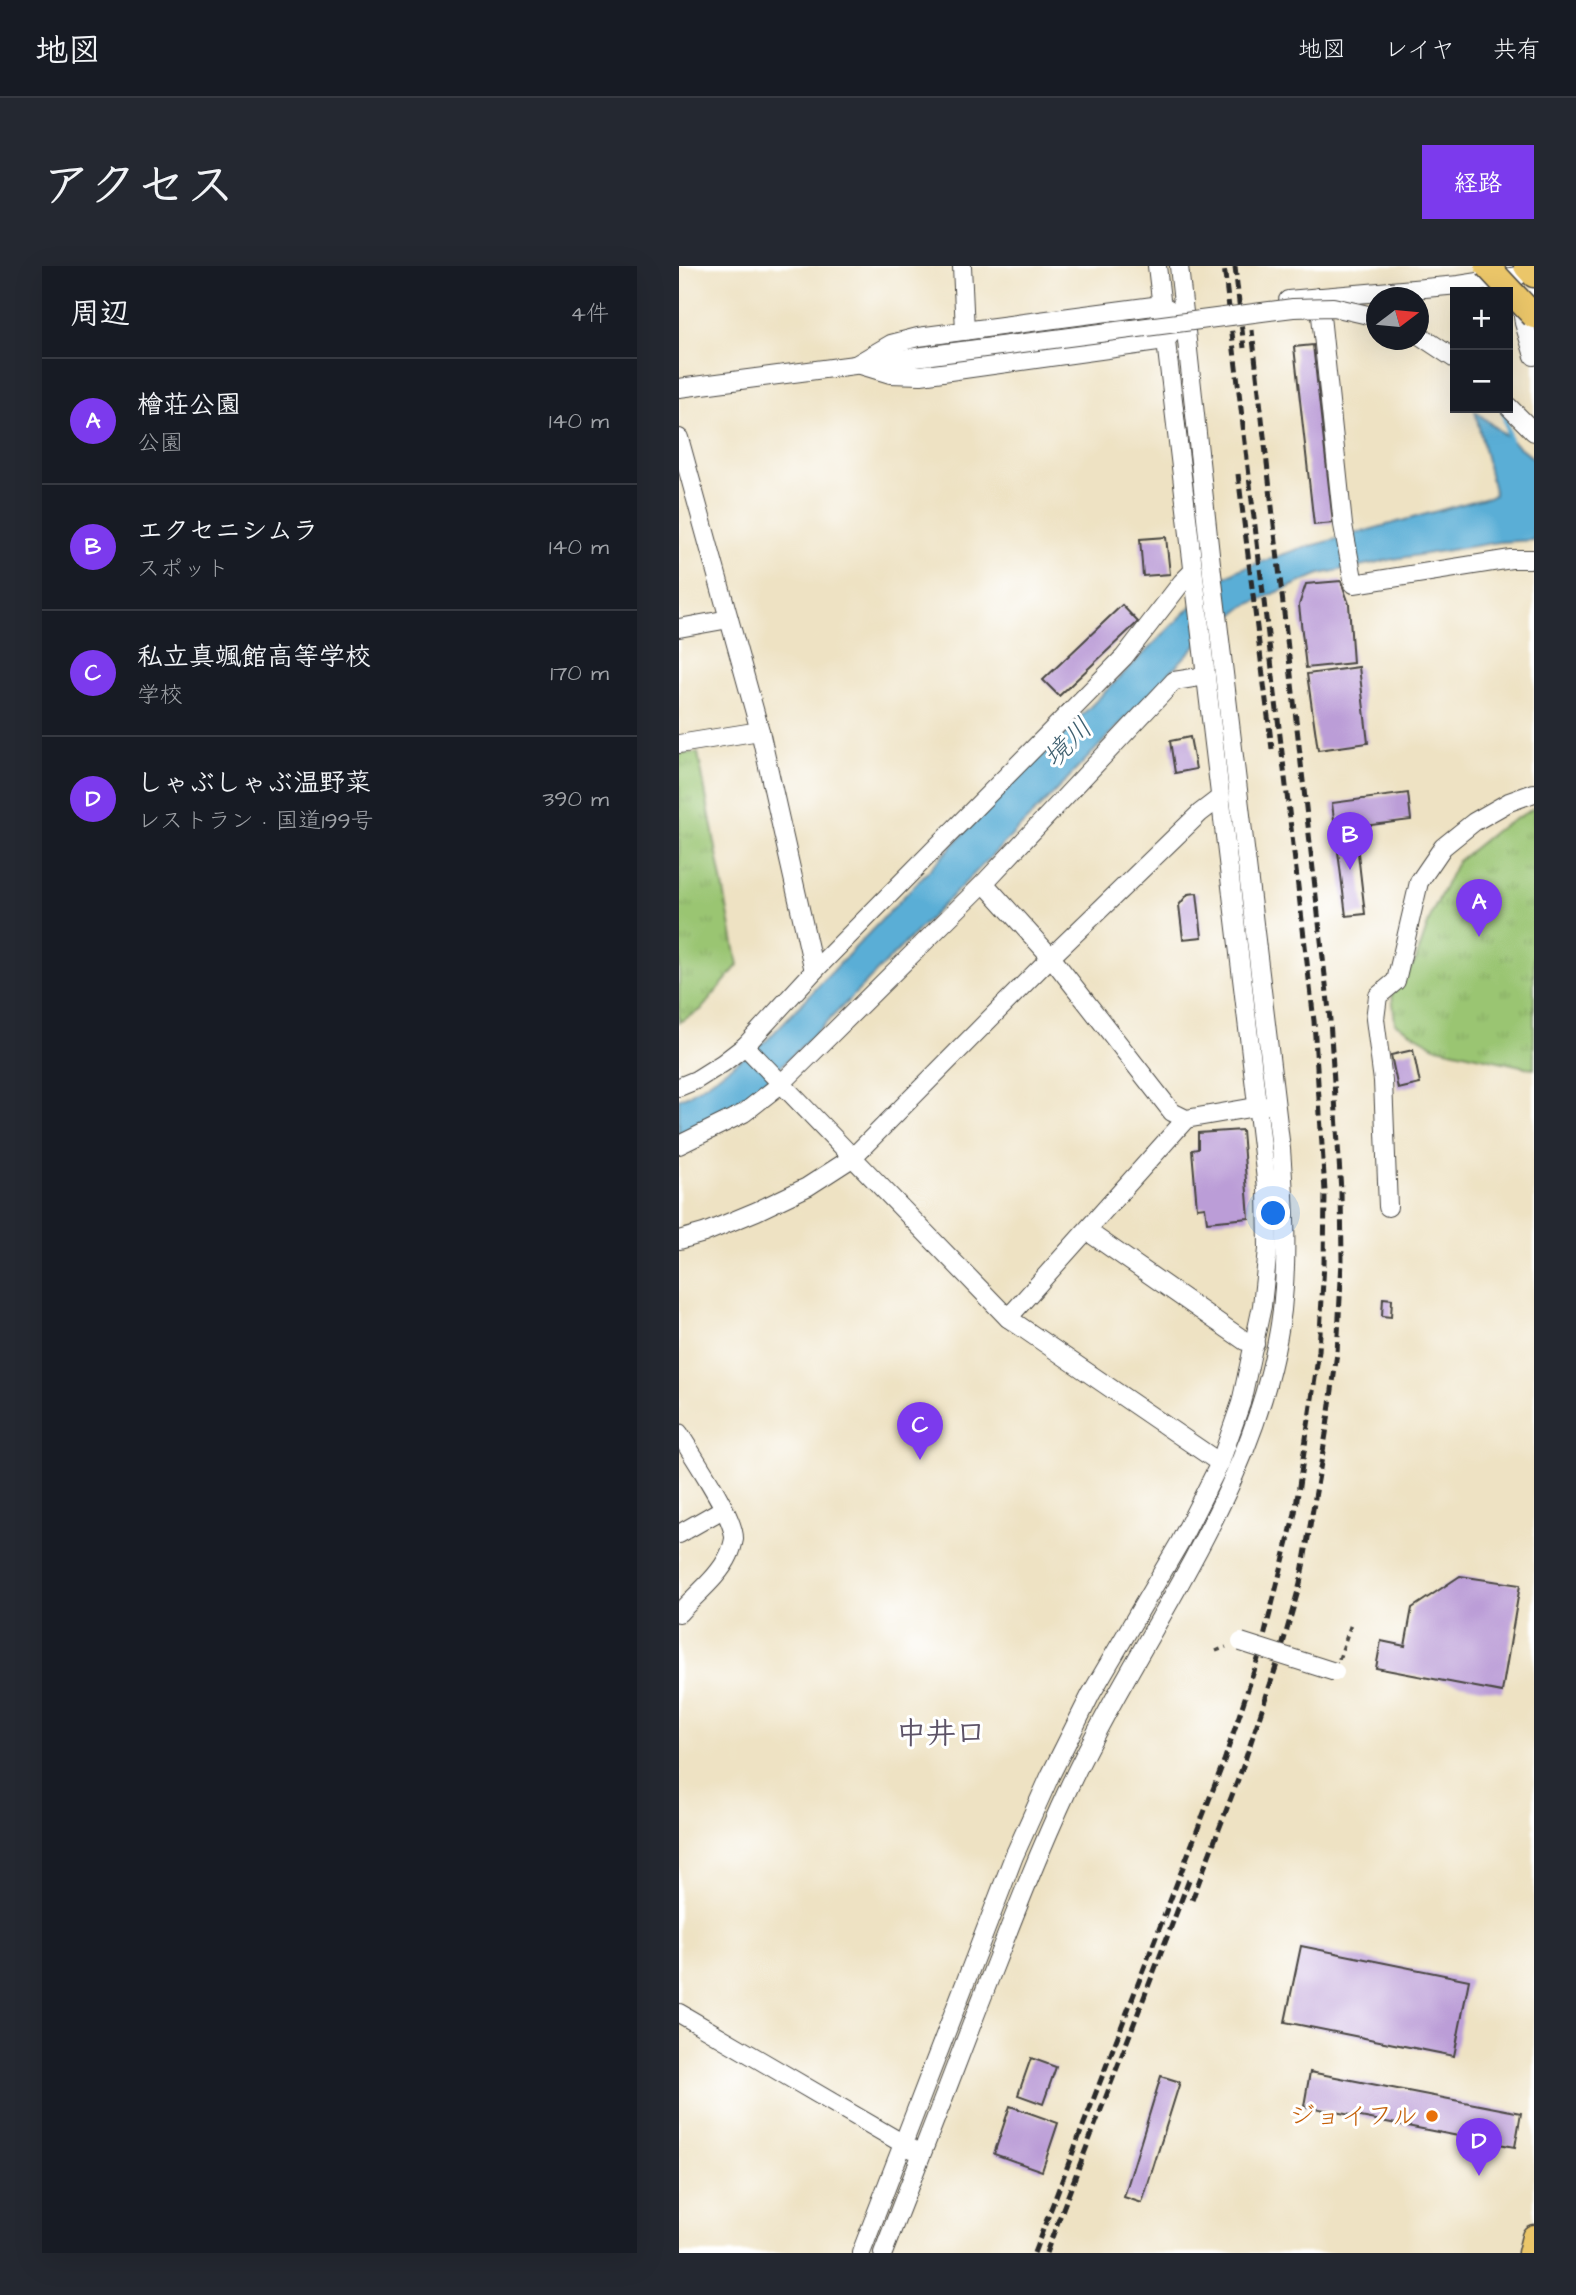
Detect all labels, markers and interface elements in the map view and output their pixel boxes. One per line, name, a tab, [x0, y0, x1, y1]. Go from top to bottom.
text: 地図	[35, 28, 101, 74]
text: 地図	[1298, 33, 1346, 67]
text: レイヤ	[1384, 33, 1455, 67]
text: 共有	[1493, 33, 1541, 67]
button: 経路	[1422, 145, 1534, 219]
text: アクセス	[42, 153, 235, 221]
north arrow	[1366, 287, 1429, 350]
map controls	[1450, 287, 1513, 413]
button: +	[1450, 287, 1513, 350]
text: 周辺	[70, 293, 130, 335]
text: 4件	[570, 298, 609, 330]
button: −	[1450, 350, 1513, 413]
text: 檜荘公園	[137, 387, 241, 423]
text: A	[86, 405, 100, 437]
text: 140 m	[549, 405, 609, 437]
text: 公園	[137, 427, 183, 459]
text: エクセニシムラ	[137, 513, 318, 549]
text: B	[85, 531, 101, 563]
text: 140 m	[549, 531, 609, 563]
text: スポット	[137, 553, 229, 585]
text: 私立真颯館高等学校	[137, 639, 371, 675]
text: C	[85, 657, 101, 689]
text: 170 m	[550, 657, 609, 689]
text: 学校	[137, 679, 183, 711]
water label: 境川	[1034, 709, 1102, 777]
text: しゃぶしゃぶ温野菜	[137, 765, 371, 801]
text: D	[86, 783, 100, 815]
text: 390 m	[543, 783, 609, 815]
text: レストラン · 国道199号	[137, 805, 374, 837]
pin: B	[1327, 812, 1373, 870]
pin: A	[1456, 879, 1502, 937]
your location	[1256, 1196, 1290, 1230]
pin: C	[897, 1402, 943, 1460]
district label: 中井口	[896, 1713, 986, 1755]
place label: ジョイフル	[1289, 2098, 1418, 2134]
marker: ジョイフル	[1424, 2108, 1440, 2124]
pin: D	[1456, 2118, 1502, 2176]

